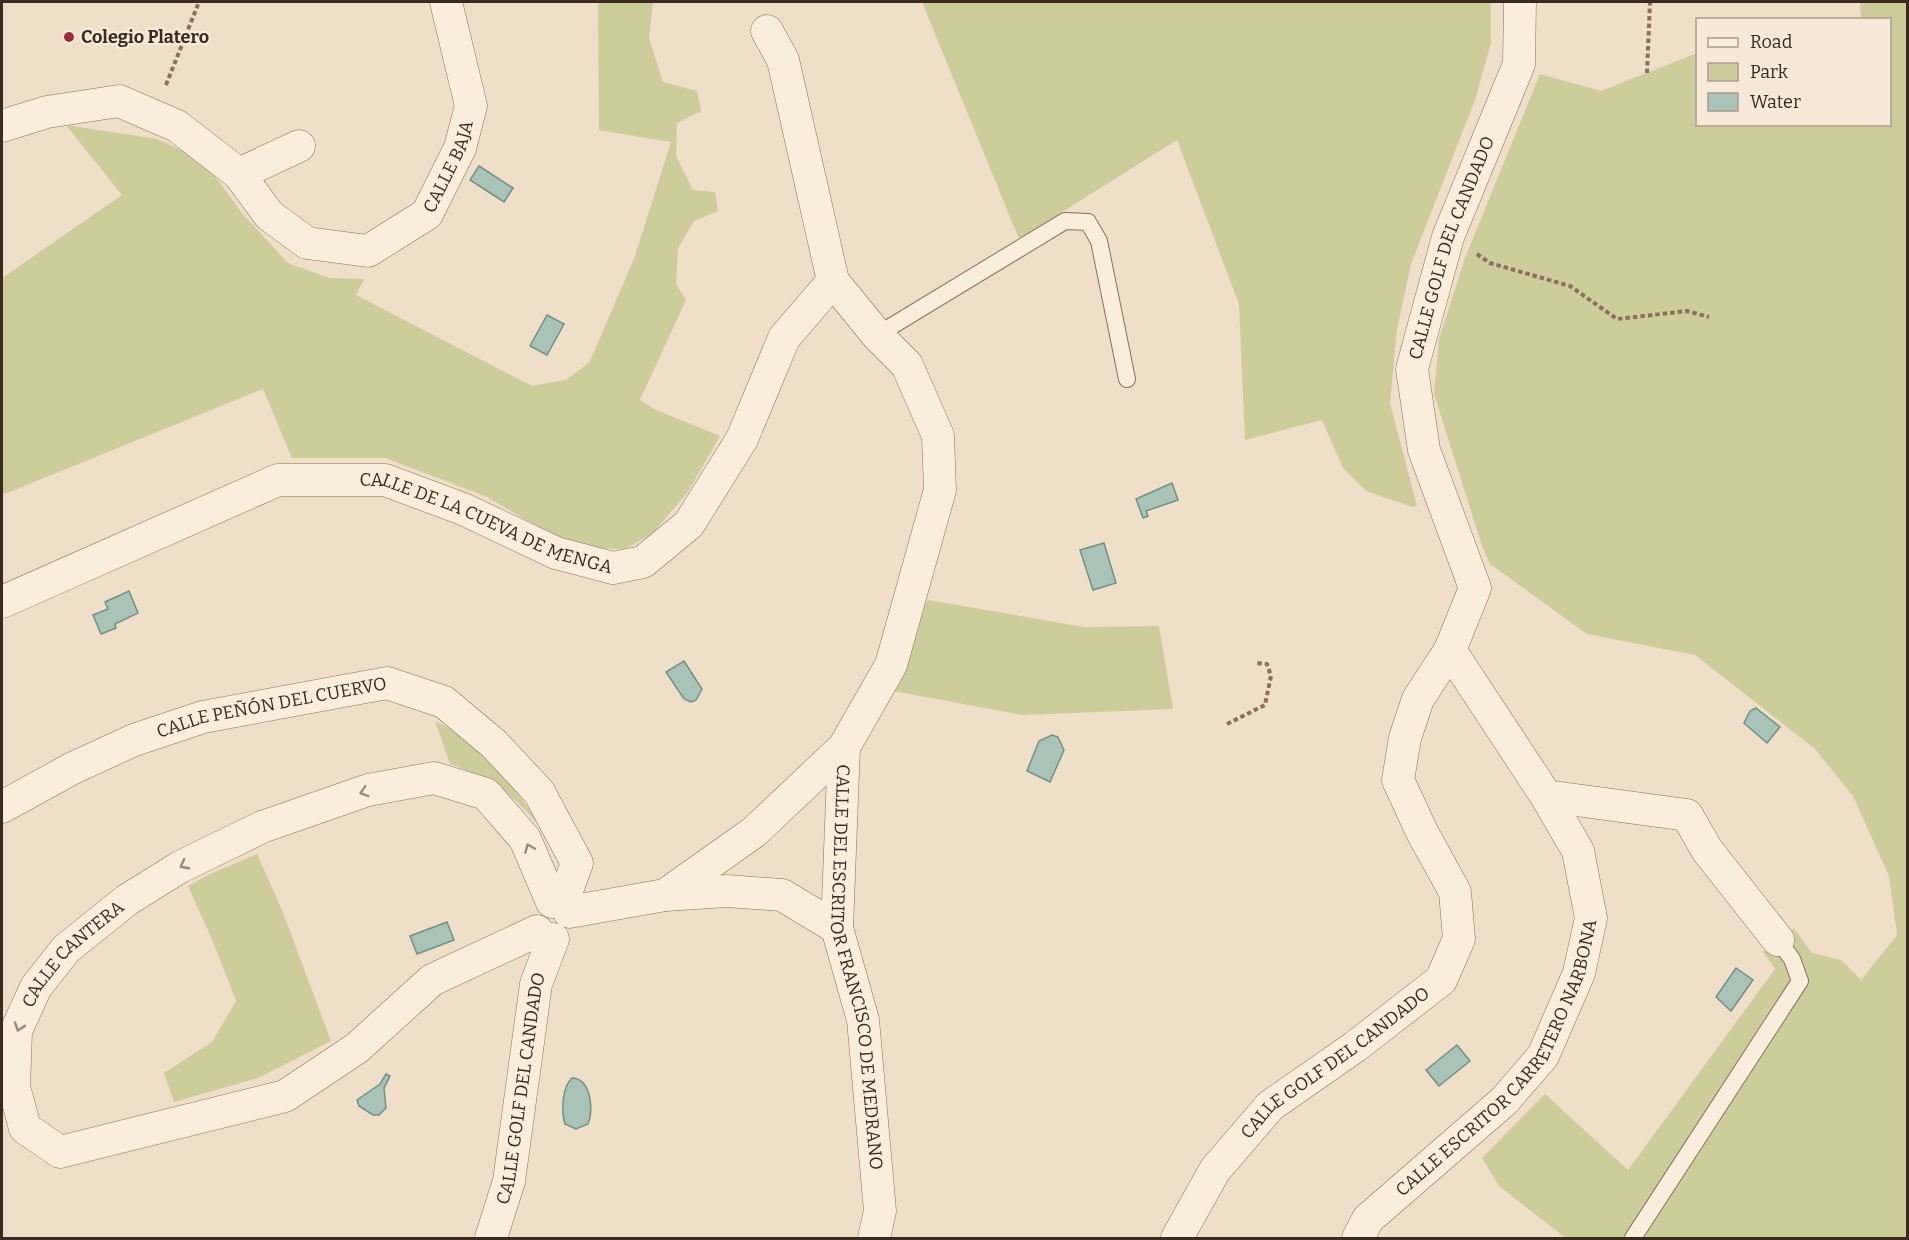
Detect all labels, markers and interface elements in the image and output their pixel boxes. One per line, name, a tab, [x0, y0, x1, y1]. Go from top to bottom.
legend	[1696, 18, 1891, 126]
place label: Colegio Platero	[81, 26, 209, 48]
marker: Colegio Platero	[62, 30, 76, 44]
text: Road	[1750, 31, 1793, 53]
text: Park	[1750, 61, 1789, 83]
text: Water	[1750, 91, 1801, 113]
street label: CALLE BAJA	[418, 118, 478, 216]
street label: CALLE GOLF DEL CANDADO	[1404, 133, 1499, 362]
street label: CALLE DE LA CUEVA DE MENGA	[359, 469, 615, 578]
street label: CALLE PEÑÓN DEL CUERVO	[154, 672, 388, 743]
street label: CALLE DEL ESCRITOR FRANCISCO DE MEDRANO	[826, 764, 887, 1171]
one-way arrow	[359, 785, 370, 797]
one-way arrow	[524, 843, 536, 854]
one-way arrow	[180, 858, 190, 869]
street label: CALLE CANTERA	[17, 896, 129, 1011]
street label: CALLE ESCRITOR CARRETERO NARBONA	[1391, 917, 1601, 1201]
street label: CALLE GOLF DEL CANDADO	[491, 969, 550, 1207]
street label: CALLE GOLF DEL CANDADO	[1236, 982, 1434, 1143]
one-way arrow	[13, 1021, 26, 1032]

